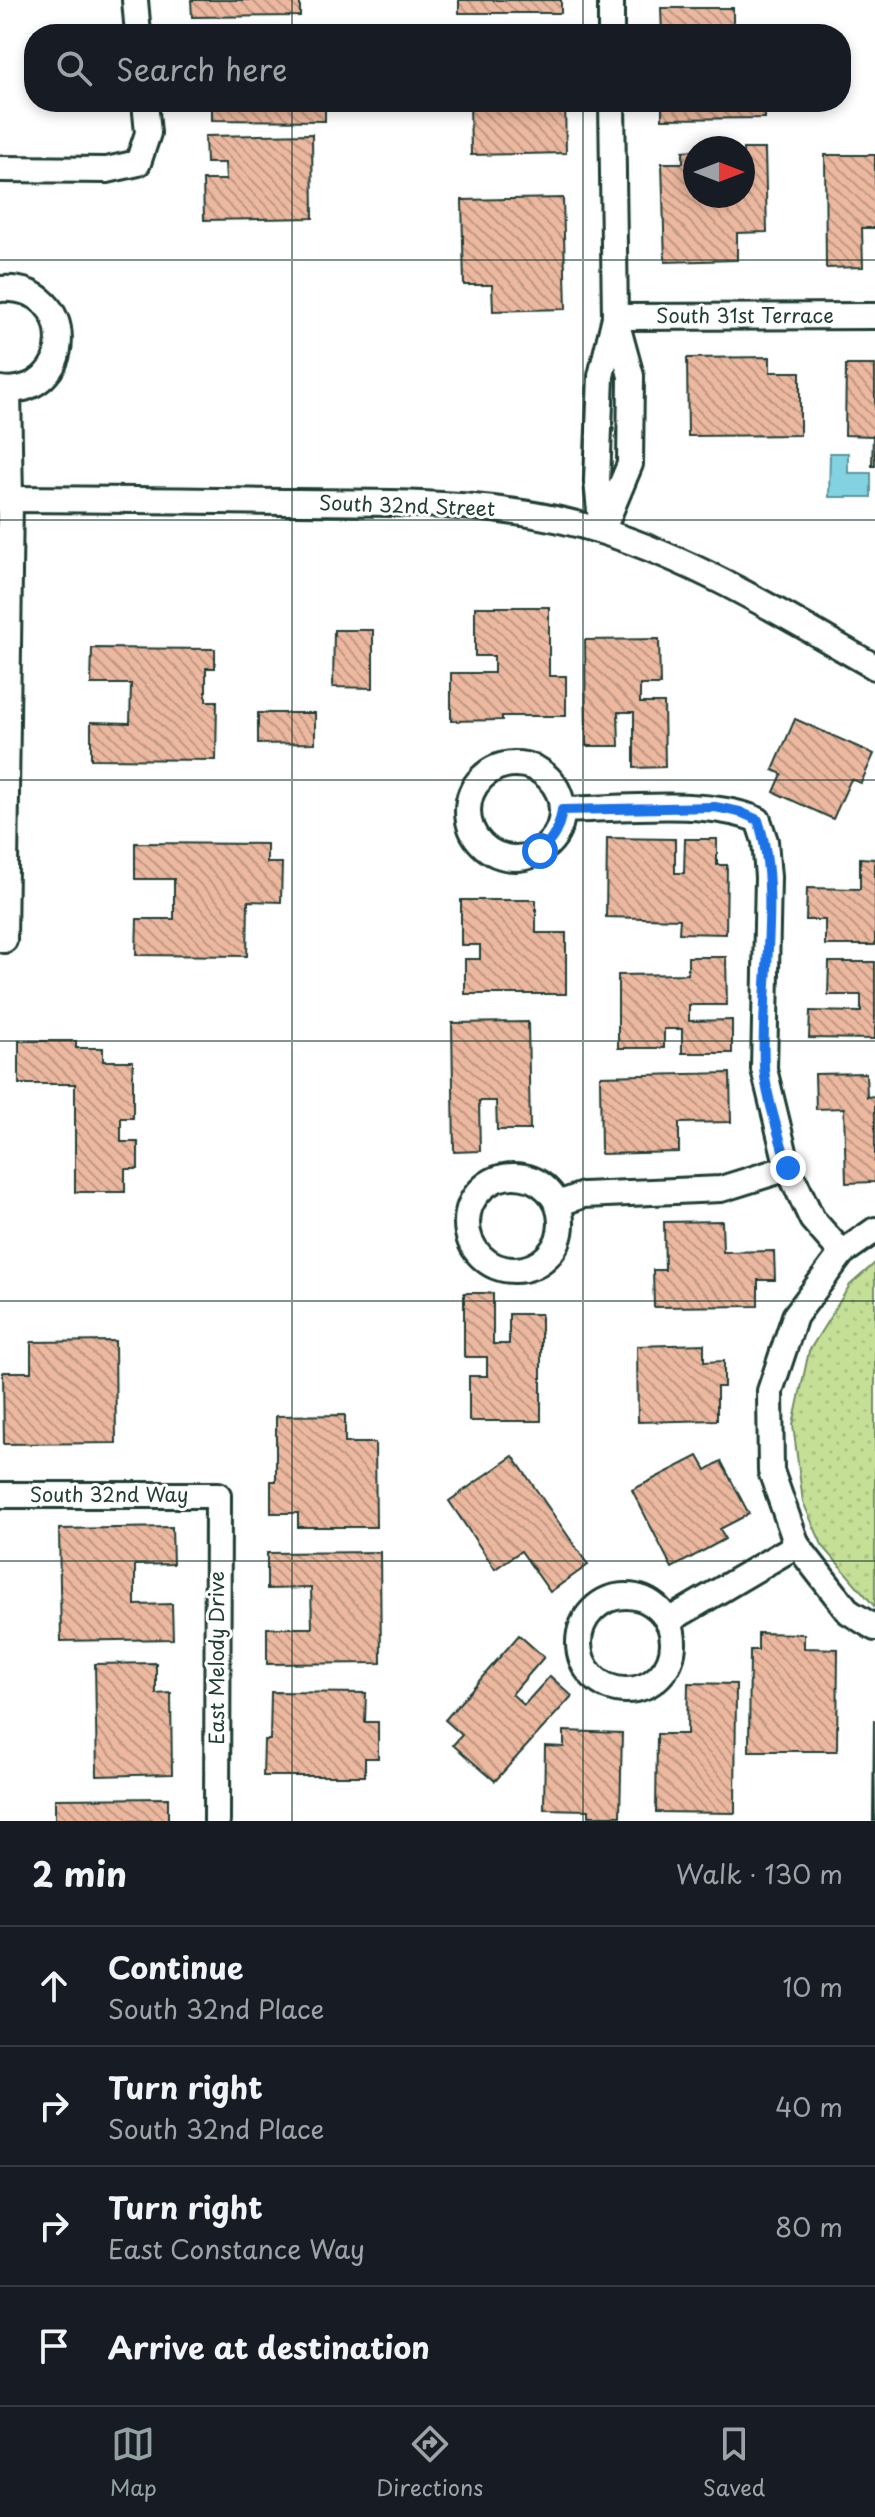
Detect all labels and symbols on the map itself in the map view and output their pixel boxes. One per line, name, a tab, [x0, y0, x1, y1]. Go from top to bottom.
north arrow	[683, 136, 755, 208]
street label: South 31st Terrace	[656, 300, 834, 330]
street label: South 32nd Street	[318, 487, 496, 523]
route start	[522, 833, 558, 869]
route end	[770, 1150, 806, 1186]
street label: South 32nd Way	[30, 1479, 188, 1509]
street label: East Melody Drive	[201, 1571, 231, 1745]

